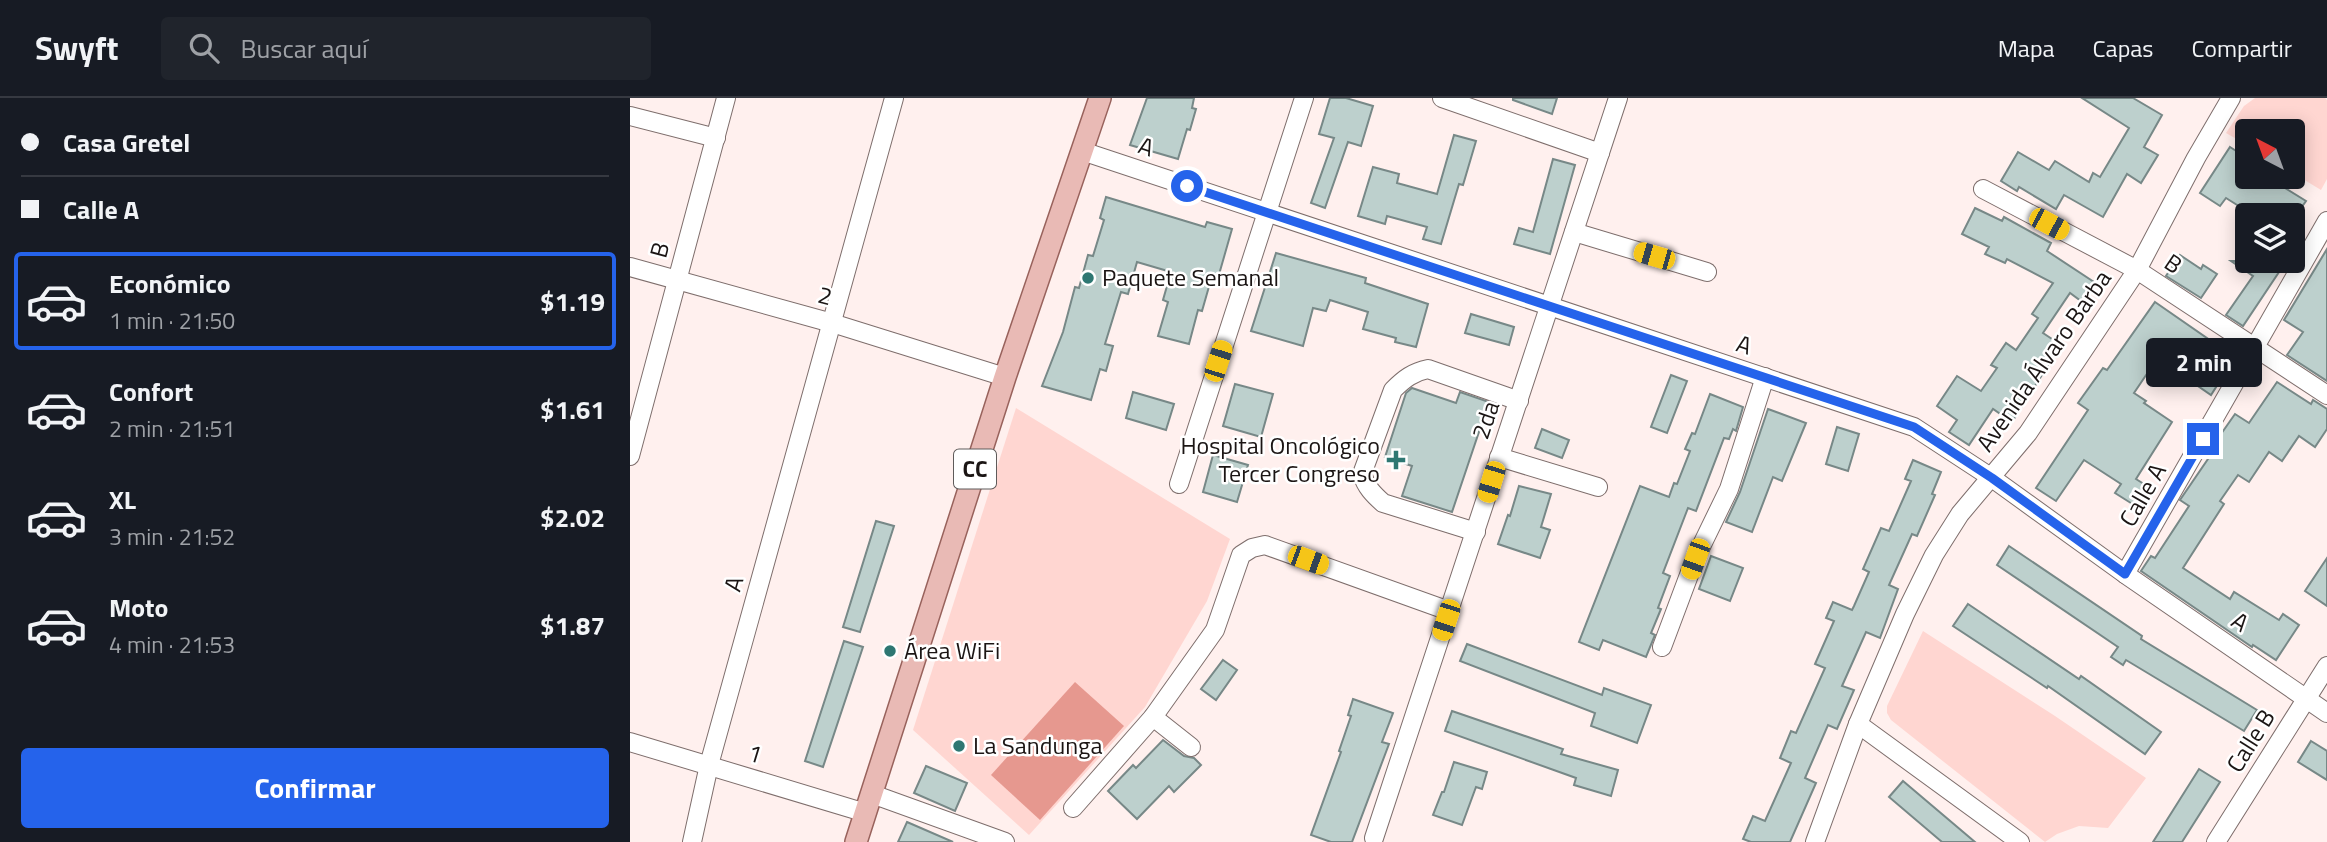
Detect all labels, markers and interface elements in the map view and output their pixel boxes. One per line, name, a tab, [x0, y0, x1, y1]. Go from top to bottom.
search box	[161, 17, 651, 80]
text: Swyft	[35, 23, 119, 73]
icon: search	[185, 29, 223, 67]
text: Buscar aquí	[241, 29, 368, 68]
text: Mapa	[1998, 30, 2055, 66]
text: Capas	[2093, 30, 2153, 66]
text: Compartir	[2191, 30, 2292, 66]
north arrow	[2235, 119, 2305, 189]
map controls	[2235, 119, 2305, 273]
text: Casa Gretel	[63, 123, 190, 162]
street label: A	[1134, 127, 1159, 165]
route start	[1171, 170, 1203, 202]
text: Calle A	[63, 190, 139, 229]
button: layers	[2235, 203, 2305, 273]
car	[2026, 205, 2073, 243]
street label: B	[640, 238, 678, 262]
car	[1631, 240, 1678, 272]
street label: B	[2157, 244, 2190, 282]
place label: Paquete Semanal	[1102, 259, 1279, 295]
street label: Avenida Álvaro Barba	[1967, 262, 2119, 459]
text: Económico	[109, 264, 231, 303]
icon: car	[25, 270, 88, 333]
marker: Paquete Semanal	[1080, 270, 1096, 286]
street label: 2	[814, 276, 836, 314]
text: $1.19	[540, 282, 605, 321]
text: 1 min · 21:50	[109, 303, 235, 338]
street label: A	[1732, 325, 1757, 363]
car	[1202, 338, 1235, 384]
callout: 2 min	[2145, 338, 2261, 386]
text: 2 min	[2176, 345, 2232, 380]
text: Confort	[109, 372, 193, 411]
icon: car	[25, 378, 88, 441]
text: $1.61	[540, 390, 605, 429]
street label: 2da	[1462, 396, 1508, 444]
text: 2 min · 21:51	[109, 411, 235, 446]
route end	[2187, 423, 2219, 455]
place label: Hospital Oncológico Tercer Congreso	[1180, 427, 1380, 491]
road number: CC	[954, 450, 996, 488]
marker: Hospital Oncológico Tercer Congreso	[1386, 450, 1406, 470]
street label: Calle A	[2110, 456, 2175, 533]
car	[1475, 459, 1508, 505]
text: XL	[109, 480, 136, 519]
icon: car	[25, 486, 88, 549]
text: $2.02	[540, 498, 605, 537]
text: 3 min · 21:52	[109, 519, 235, 554]
car	[1678, 536, 1713, 582]
car	[1285, 543, 1332, 577]
street label: A	[714, 572, 752, 596]
text: Moto	[109, 588, 168, 627]
icon: car	[25, 594, 88, 657]
car	[1430, 597, 1463, 643]
street label: A	[2225, 602, 2257, 640]
text: $1.87	[540, 606, 605, 645]
text: 4 min · 21:53	[109, 627, 235, 662]
place label: Área WiFi	[904, 632, 1000, 668]
marker: Área WiFi	[882, 643, 898, 659]
street label: Calle B	[2217, 702, 2284, 779]
place label: La Sandunga	[973, 727, 1102, 763]
street label: 1	[744, 734, 767, 772]
marker: La Sandunga	[951, 738, 967, 754]
button: Confirmar	[21, 748, 609, 828]

